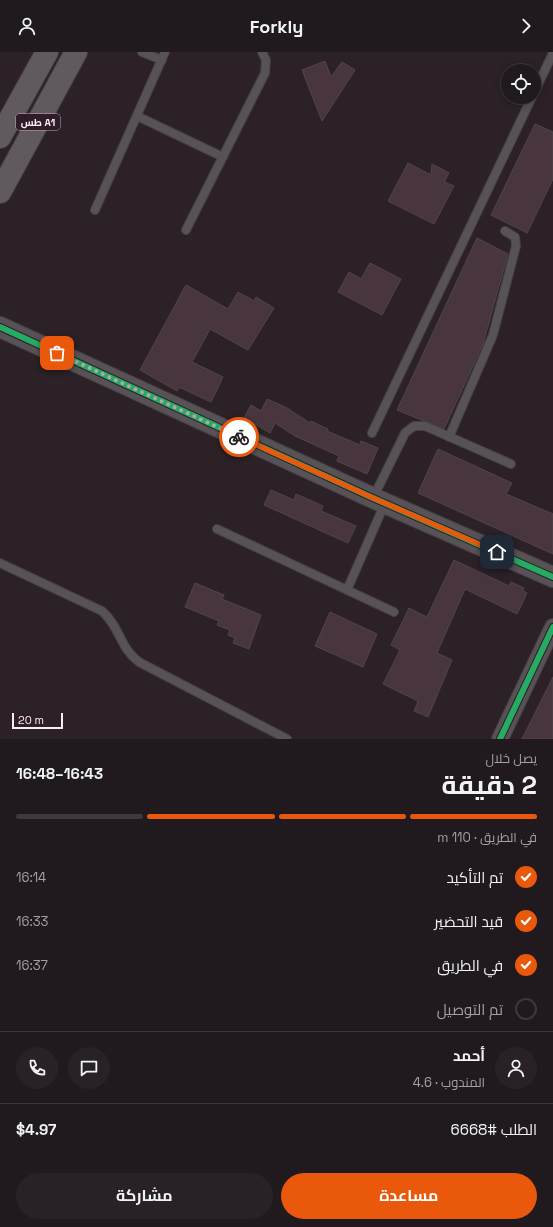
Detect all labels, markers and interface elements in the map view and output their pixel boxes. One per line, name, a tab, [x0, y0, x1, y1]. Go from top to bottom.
icon: person	[16, 15, 38, 37]
text: Forkly	[250, 15, 303, 38]
icon: forward	[515, 15, 537, 37]
map controls	[501, 64, 541, 104]
button: locate	[501, 64, 541, 104]
road number: طس A1	[16, 114, 60, 130]
pin	[40, 336, 74, 370]
icon: bag	[46, 342, 68, 364]
courier	[219, 417, 259, 457]
icon: bike	[228, 426, 250, 448]
pin	[480, 535, 514, 569]
icon: home	[486, 541, 508, 563]
scale bar	[12, 711, 63, 730]
text: 20 m	[18, 713, 44, 727]
text: يصل خلال	[485, 750, 537, 767]
text: 16:43–16:48	[16, 764, 103, 783]
text: 2 دقيقة	[441, 768, 537, 802]
text: في الطريق · 110 m	[437, 829, 537, 846]
icon: check	[515, 866, 537, 888]
text: تم التأكيد	[446, 868, 503, 887]
text: 16:14	[16, 869, 46, 886]
icon: check	[515, 910, 537, 932]
text: قيد التحضير	[434, 912, 503, 931]
text: 16:33	[16, 913, 48, 930]
icon: check	[515, 954, 537, 976]
text: في الطريق	[437, 956, 503, 975]
text: 16:37	[16, 957, 48, 974]
text: تم التوصيل	[437, 1000, 503, 1019]
text: أحمد	[453, 1046, 485, 1065]
button: phone	[16, 1047, 58, 1089]
button: chat	[68, 1047, 110, 1089]
button: person	[495, 1047, 537, 1089]
text: المندوب · 4.6	[413, 1074, 485, 1091]
text: $4.97	[16, 1120, 56, 1139]
text: الطلب #6668	[451, 1120, 537, 1139]
button: مشاركة	[16, 1173, 273, 1219]
button: مساعدة	[281, 1173, 537, 1219]

